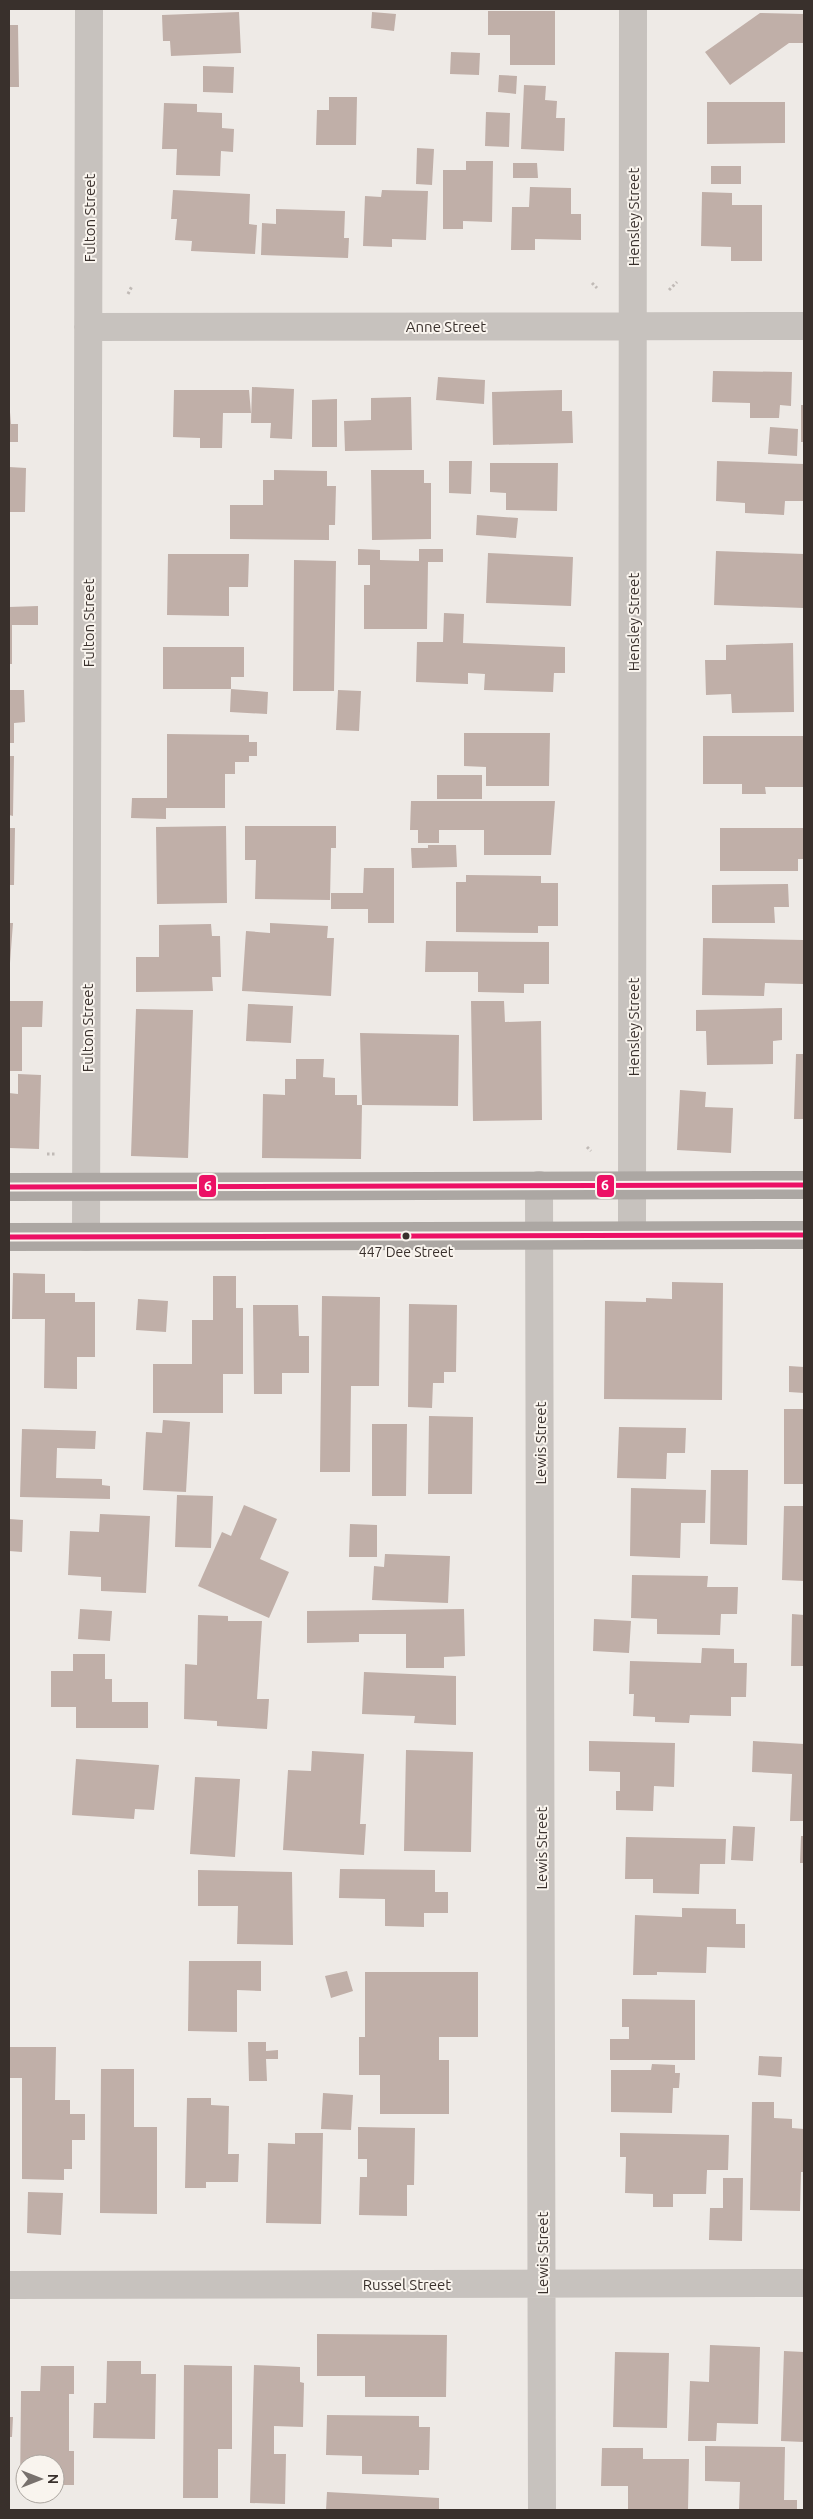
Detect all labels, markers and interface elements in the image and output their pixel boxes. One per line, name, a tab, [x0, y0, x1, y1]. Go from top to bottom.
street label: Hensley Street	[625, 168, 642, 266]
street label: Fulton Street	[81, 174, 98, 262]
street label: Anne Street	[406, 318, 486, 335]
street label: Hensley Street	[625, 573, 642, 671]
street label: Fulton Street	[80, 579, 97, 667]
street label: Hensley Street	[625, 978, 642, 1076]
street label: Fulton Street	[79, 984, 96, 1072]
line badge: 6	[198, 1174, 217, 1198]
line badge: 6	[596, 1174, 615, 1198]
text: 6	[601, 1177, 609, 1193]
text: 6	[204, 1178, 212, 1194]
marker: 447 Dee Street	[401, 1231, 411, 1241]
place label: 447 Dee Street	[359, 1244, 454, 1260]
street label: Lewis Street	[532, 1401, 549, 1485]
street label: Lewis Street	[533, 1806, 550, 1890]
street label: Lewis Street	[534, 2211, 551, 2295]
street label: Russel Street	[363, 2276, 451, 2293]
north arrow	[15, 2454, 65, 2504]
text: N	[45, 2474, 61, 2484]

